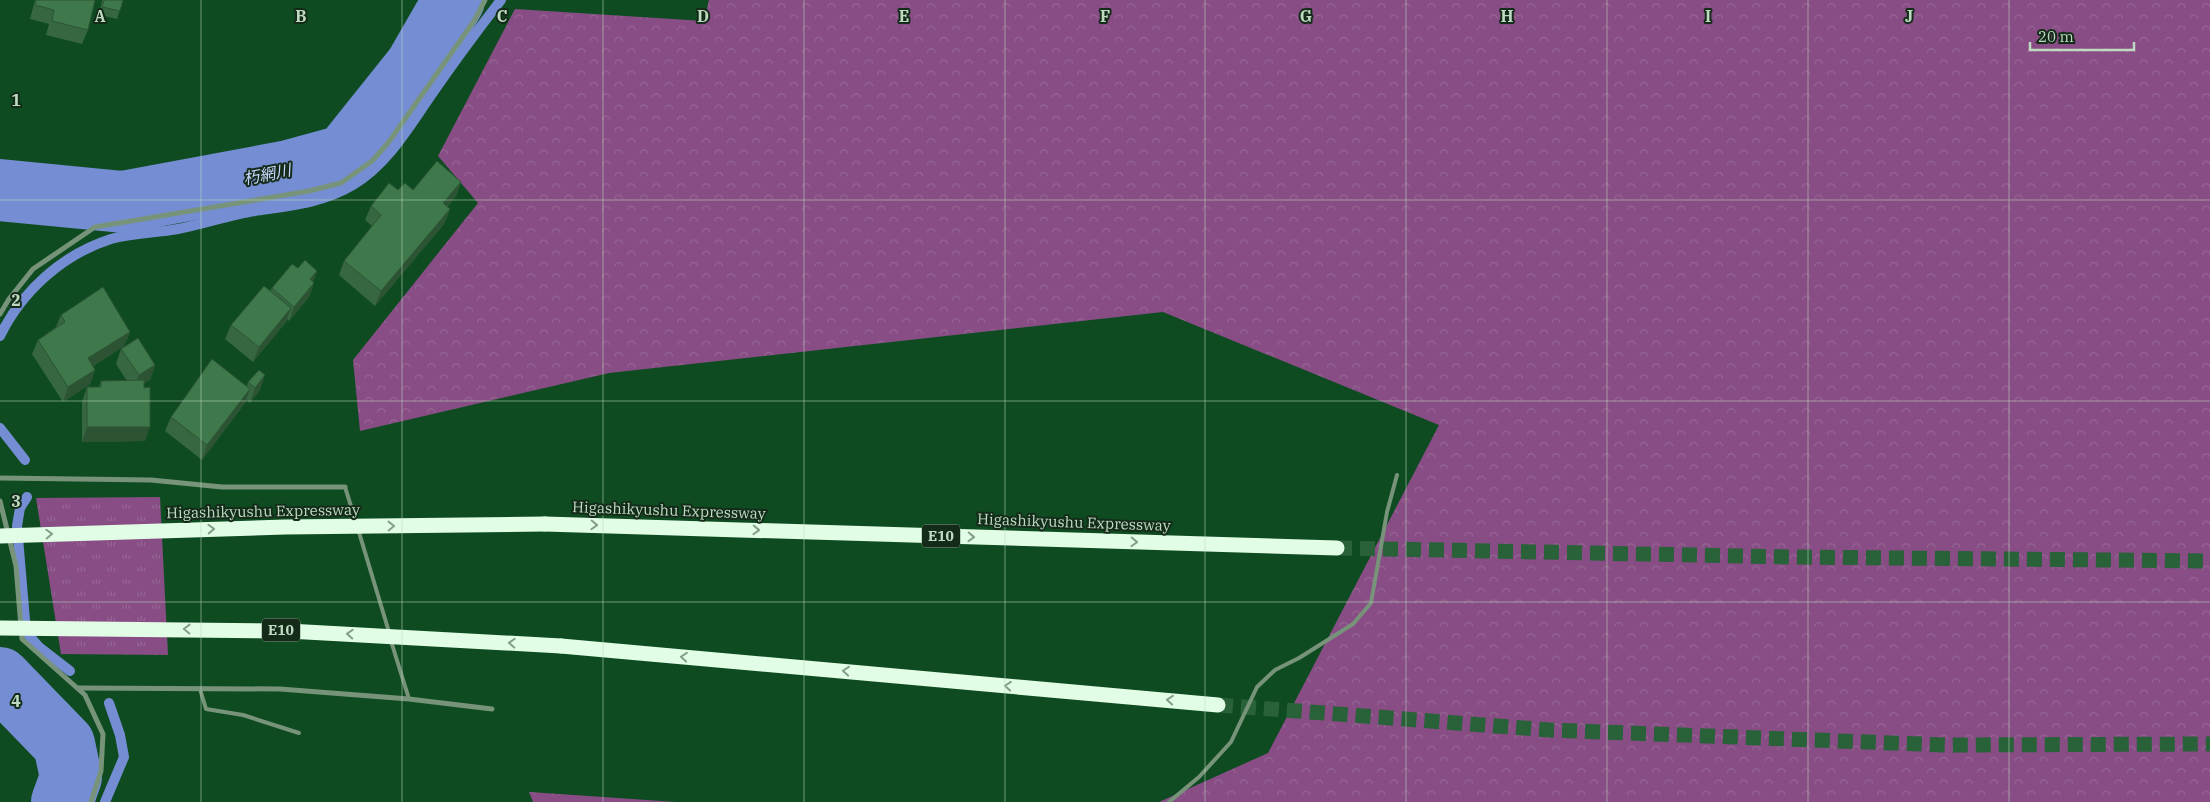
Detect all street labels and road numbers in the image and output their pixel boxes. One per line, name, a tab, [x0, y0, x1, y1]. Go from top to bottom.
street label: Higashikyushu Expressway	[572, 497, 766, 523]
street label: Higashikyushu Expressway	[166, 500, 360, 522]
street label: Higashikyushu Expressway	[977, 509, 1171, 535]
road number: E10	[922, 524, 960, 548]
road number: E10	[262, 618, 300, 642]

